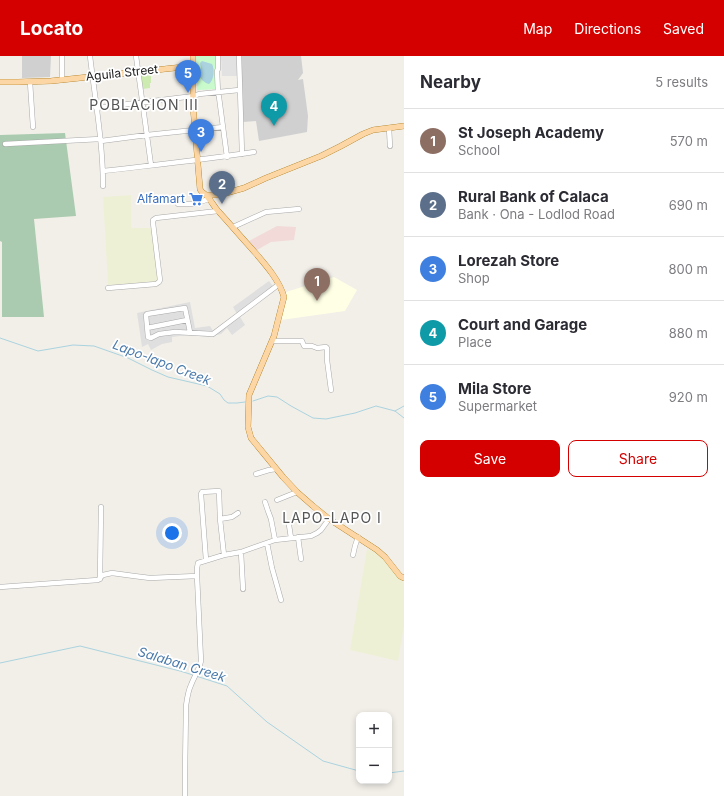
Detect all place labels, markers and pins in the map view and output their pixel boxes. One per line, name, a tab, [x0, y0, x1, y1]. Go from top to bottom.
pin: 5	[175, 60, 201, 93]
pin: 4	[261, 93, 287, 126]
pin: 3	[188, 119, 214, 152]
pin: 2	[209, 171, 235, 204]
place label: Alfamart	[137, 191, 185, 206]
supermarket icon: Alfamart	[188, 191, 204, 207]
pin: 1	[304, 268, 330, 301]

